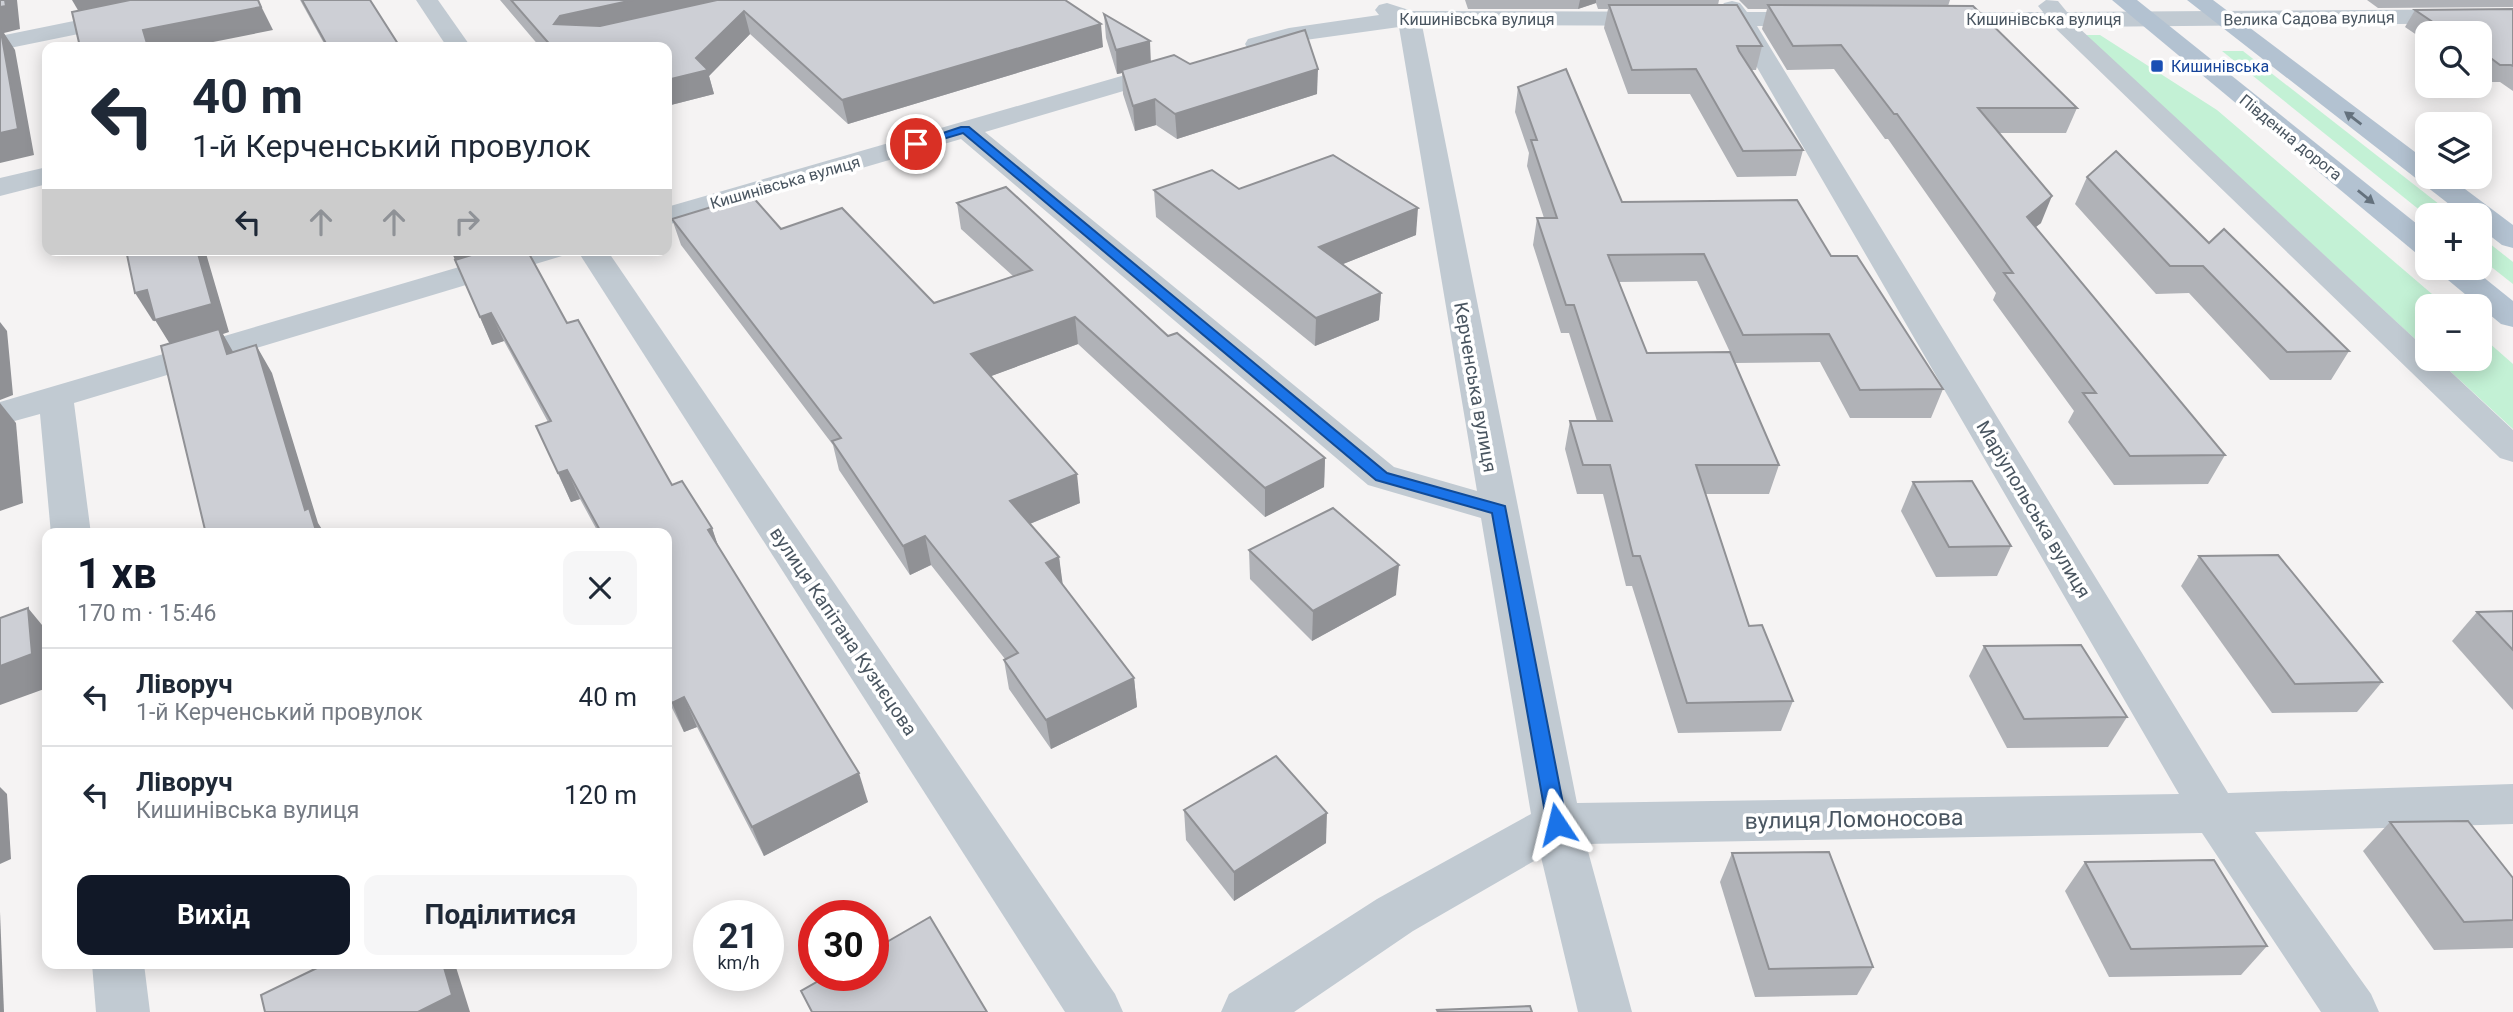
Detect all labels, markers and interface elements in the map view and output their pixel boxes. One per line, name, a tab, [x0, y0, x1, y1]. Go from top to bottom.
street label: Велика Садова вулиця	[2223, 8, 2395, 29]
street label: Кишинівська вулиця	[1399, 10, 1555, 29]
street label: Кишинівська вулиця	[1966, 10, 2122, 29]
map controls	[2415, 21, 2492, 371]
button: search	[2415, 21, 2492, 98]
place label: Кишинівська	[2171, 57, 2269, 76]
marker: Кишинівська	[2149, 58, 2165, 74]
text: 40 m	[192, 68, 303, 125]
icon: left	[77, 70, 168, 161]
street label: Південна дорога	[2236, 90, 2346, 184]
one-way arrow	[2345, 110, 2363, 125]
button: layers	[2415, 112, 2492, 189]
pin	[886, 114, 946, 174]
icon: arrive	[897, 125, 935, 163]
text: 1-й Керченський провулок	[192, 127, 591, 165]
street label: Кишинівська вулиця	[708, 152, 862, 213]
one-way arrow	[2356, 190, 2374, 205]
icon: left	[229, 203, 267, 241]
icon: ahead	[302, 203, 340, 241]
icon: ahead	[375, 203, 413, 241]
icon: right	[448, 203, 486, 241]
button: +	[2415, 203, 2492, 280]
button: −	[2415, 294, 2492, 371]
street label: Керченська вулиця	[1449, 300, 1502, 474]
street label: Маріупольська вулиця	[1971, 416, 2096, 602]
street label: вулиця Капітана Кузнєцова	[765, 523, 922, 740]
text: 1 хв	[77, 549, 157, 598]
button: close	[563, 551, 637, 625]
text: 170 m · 15:46	[77, 600, 216, 627]
text: Ліворуч	[136, 669, 233, 699]
icon: left	[77, 678, 115, 716]
text: 40 m	[579, 682, 637, 712]
text: 1-й Керченський провулок	[136, 699, 423, 726]
text: Ліворуч	[136, 767, 233, 797]
icon: left	[77, 776, 115, 814]
text: 120 m	[564, 780, 637, 810]
position arrow	[1520, 787, 1594, 861]
text: Кишинівська вулиця	[136, 797, 359, 824]
street label: вулиця Ломоносова	[1744, 804, 1964, 835]
button: Вихід	[77, 875, 350, 955]
button: Поділитися	[364, 875, 637, 955]
speed limit sign: 30	[798, 900, 889, 991]
text: 21	[718, 916, 759, 957]
text: km/h	[717, 952, 760, 973]

